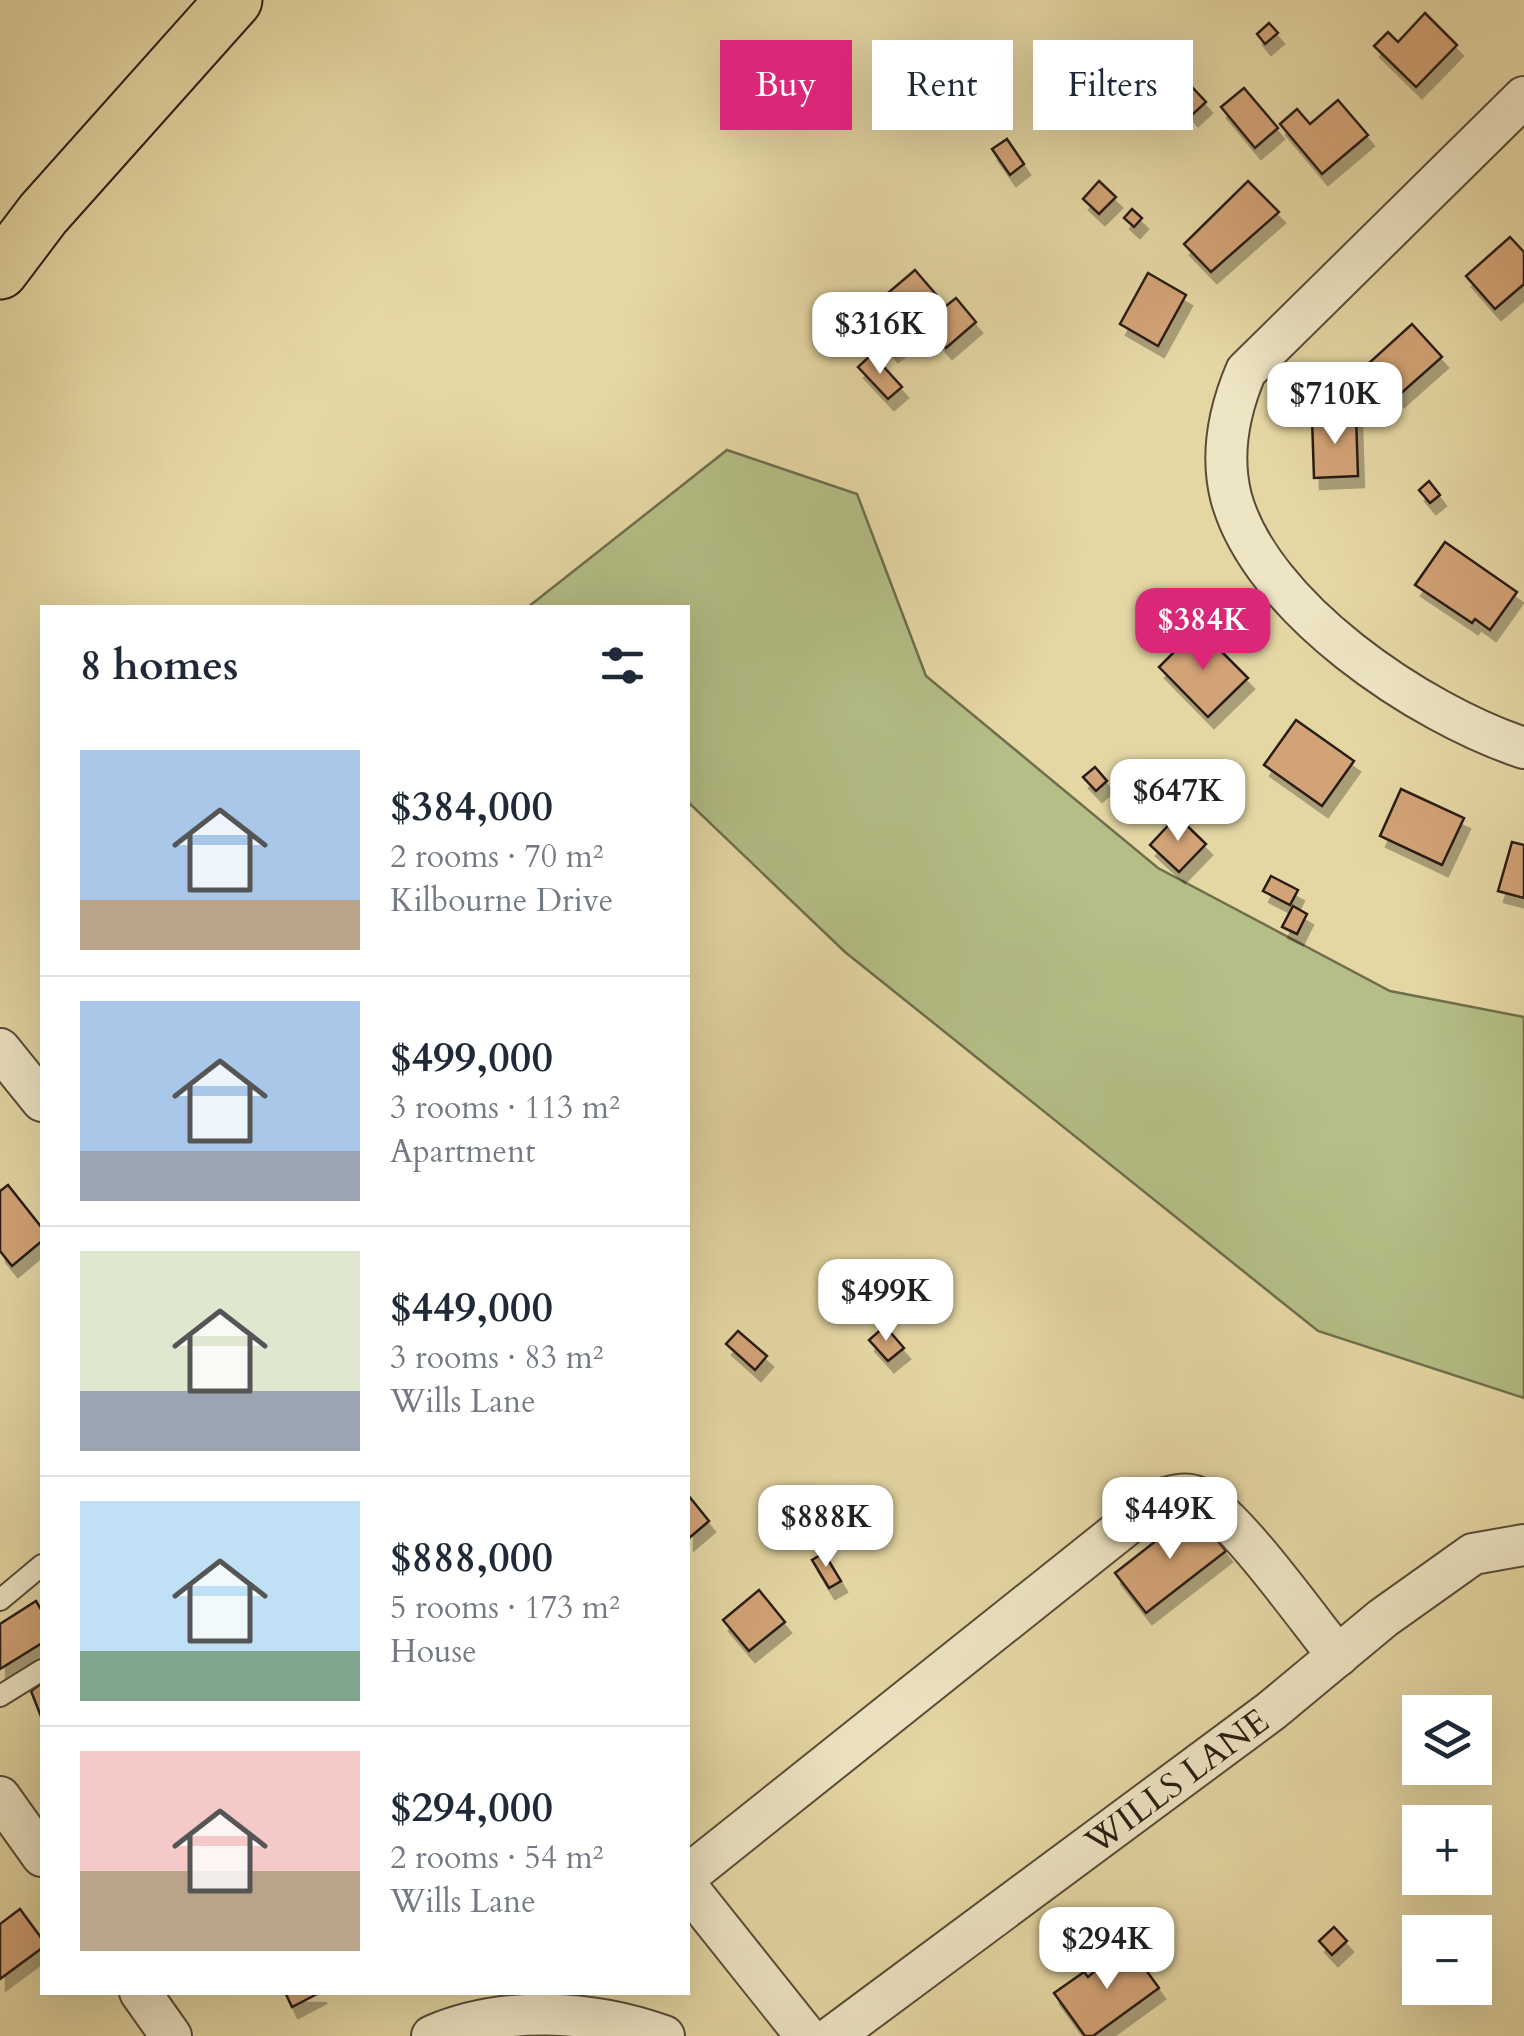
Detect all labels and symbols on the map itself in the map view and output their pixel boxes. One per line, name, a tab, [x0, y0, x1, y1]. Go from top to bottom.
pin: $316K	[810, 292, 950, 377]
pin: $710K	[1265, 362, 1405, 447]
pin: $384K	[1133, 588, 1273, 673]
pin: $647K	[1108, 759, 1248, 844]
pin: $499K	[816, 1259, 956, 1344]
pin: $449K	[1100, 1477, 1240, 1562]
pin: $888K	[756, 1485, 896, 1570]
street label: WILLS LANE	[1075, 1698, 1279, 1866]
pin: $294K	[1037, 1907, 1177, 1992]

